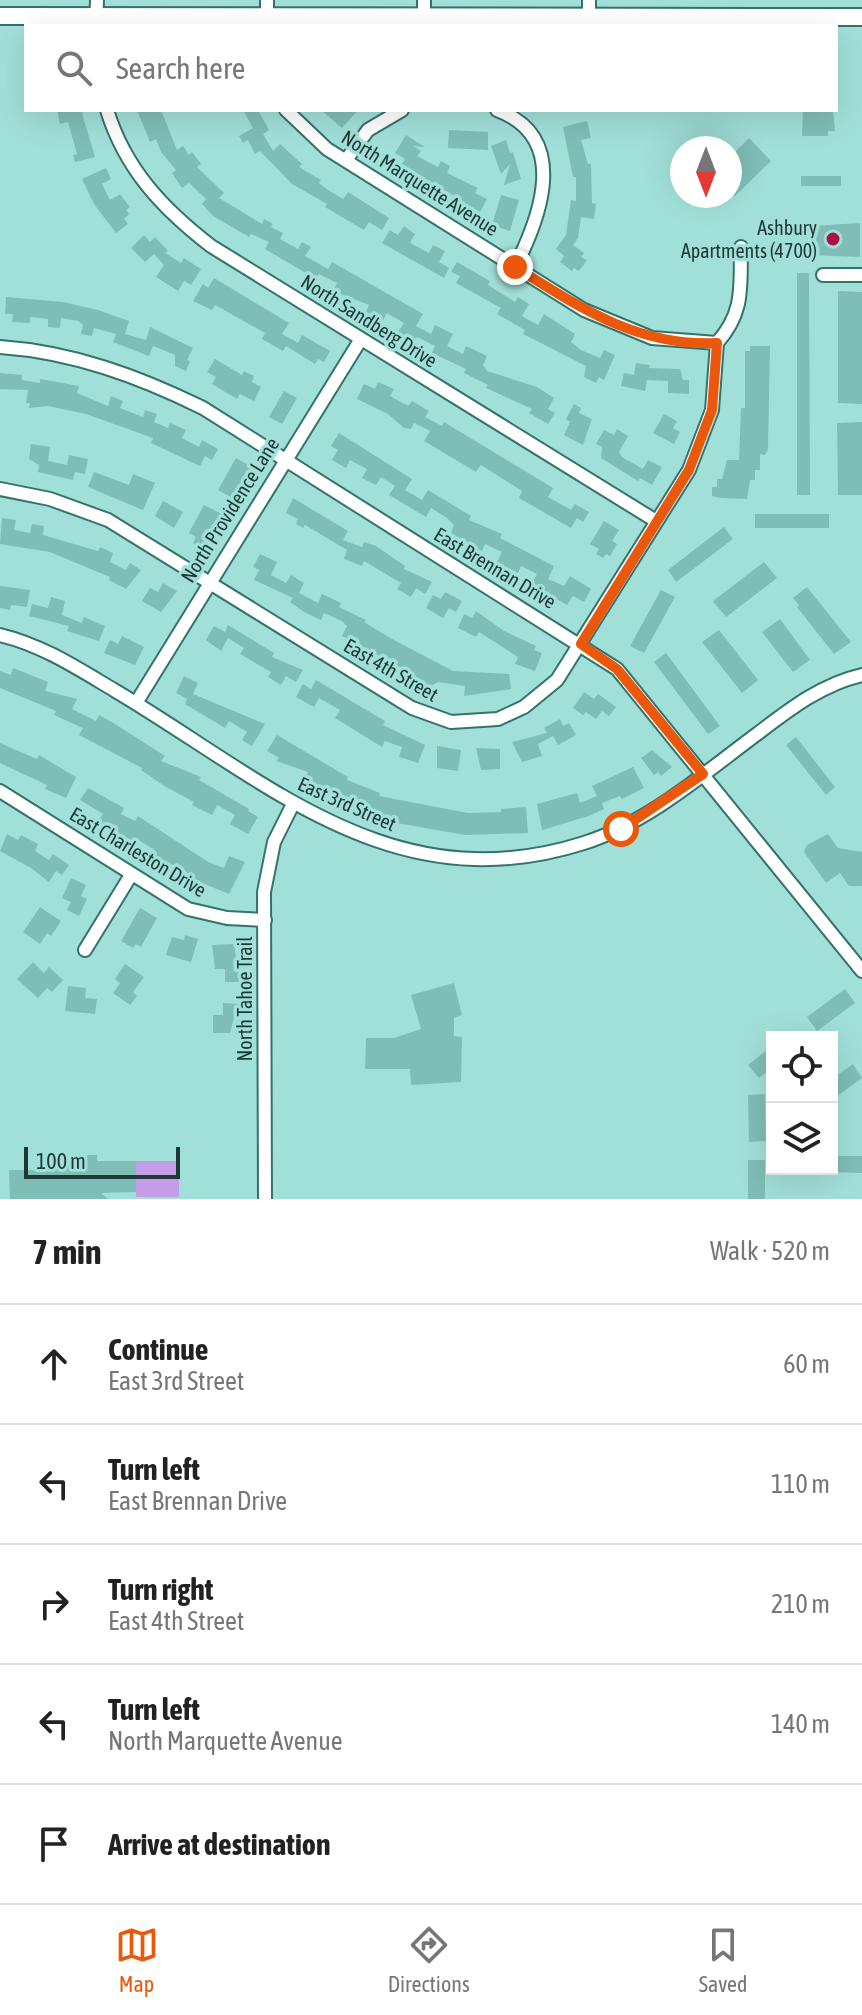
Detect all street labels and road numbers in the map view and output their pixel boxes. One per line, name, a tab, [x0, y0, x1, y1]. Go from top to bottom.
street label: North Marquette Avenue	[338, 125, 503, 240]
street label: North Sandberg Drive	[297, 269, 442, 372]
street label: North Providence Lane	[176, 433, 283, 586]
street label: East Brennan Drive	[430, 522, 560, 613]
street label: East 4th Street	[340, 633, 443, 706]
street label: East 3rd Street	[295, 772, 400, 835]
street label: East Charleston Drive	[66, 802, 211, 901]
street label: North Tahoe Trail	[233, 936, 256, 1061]

